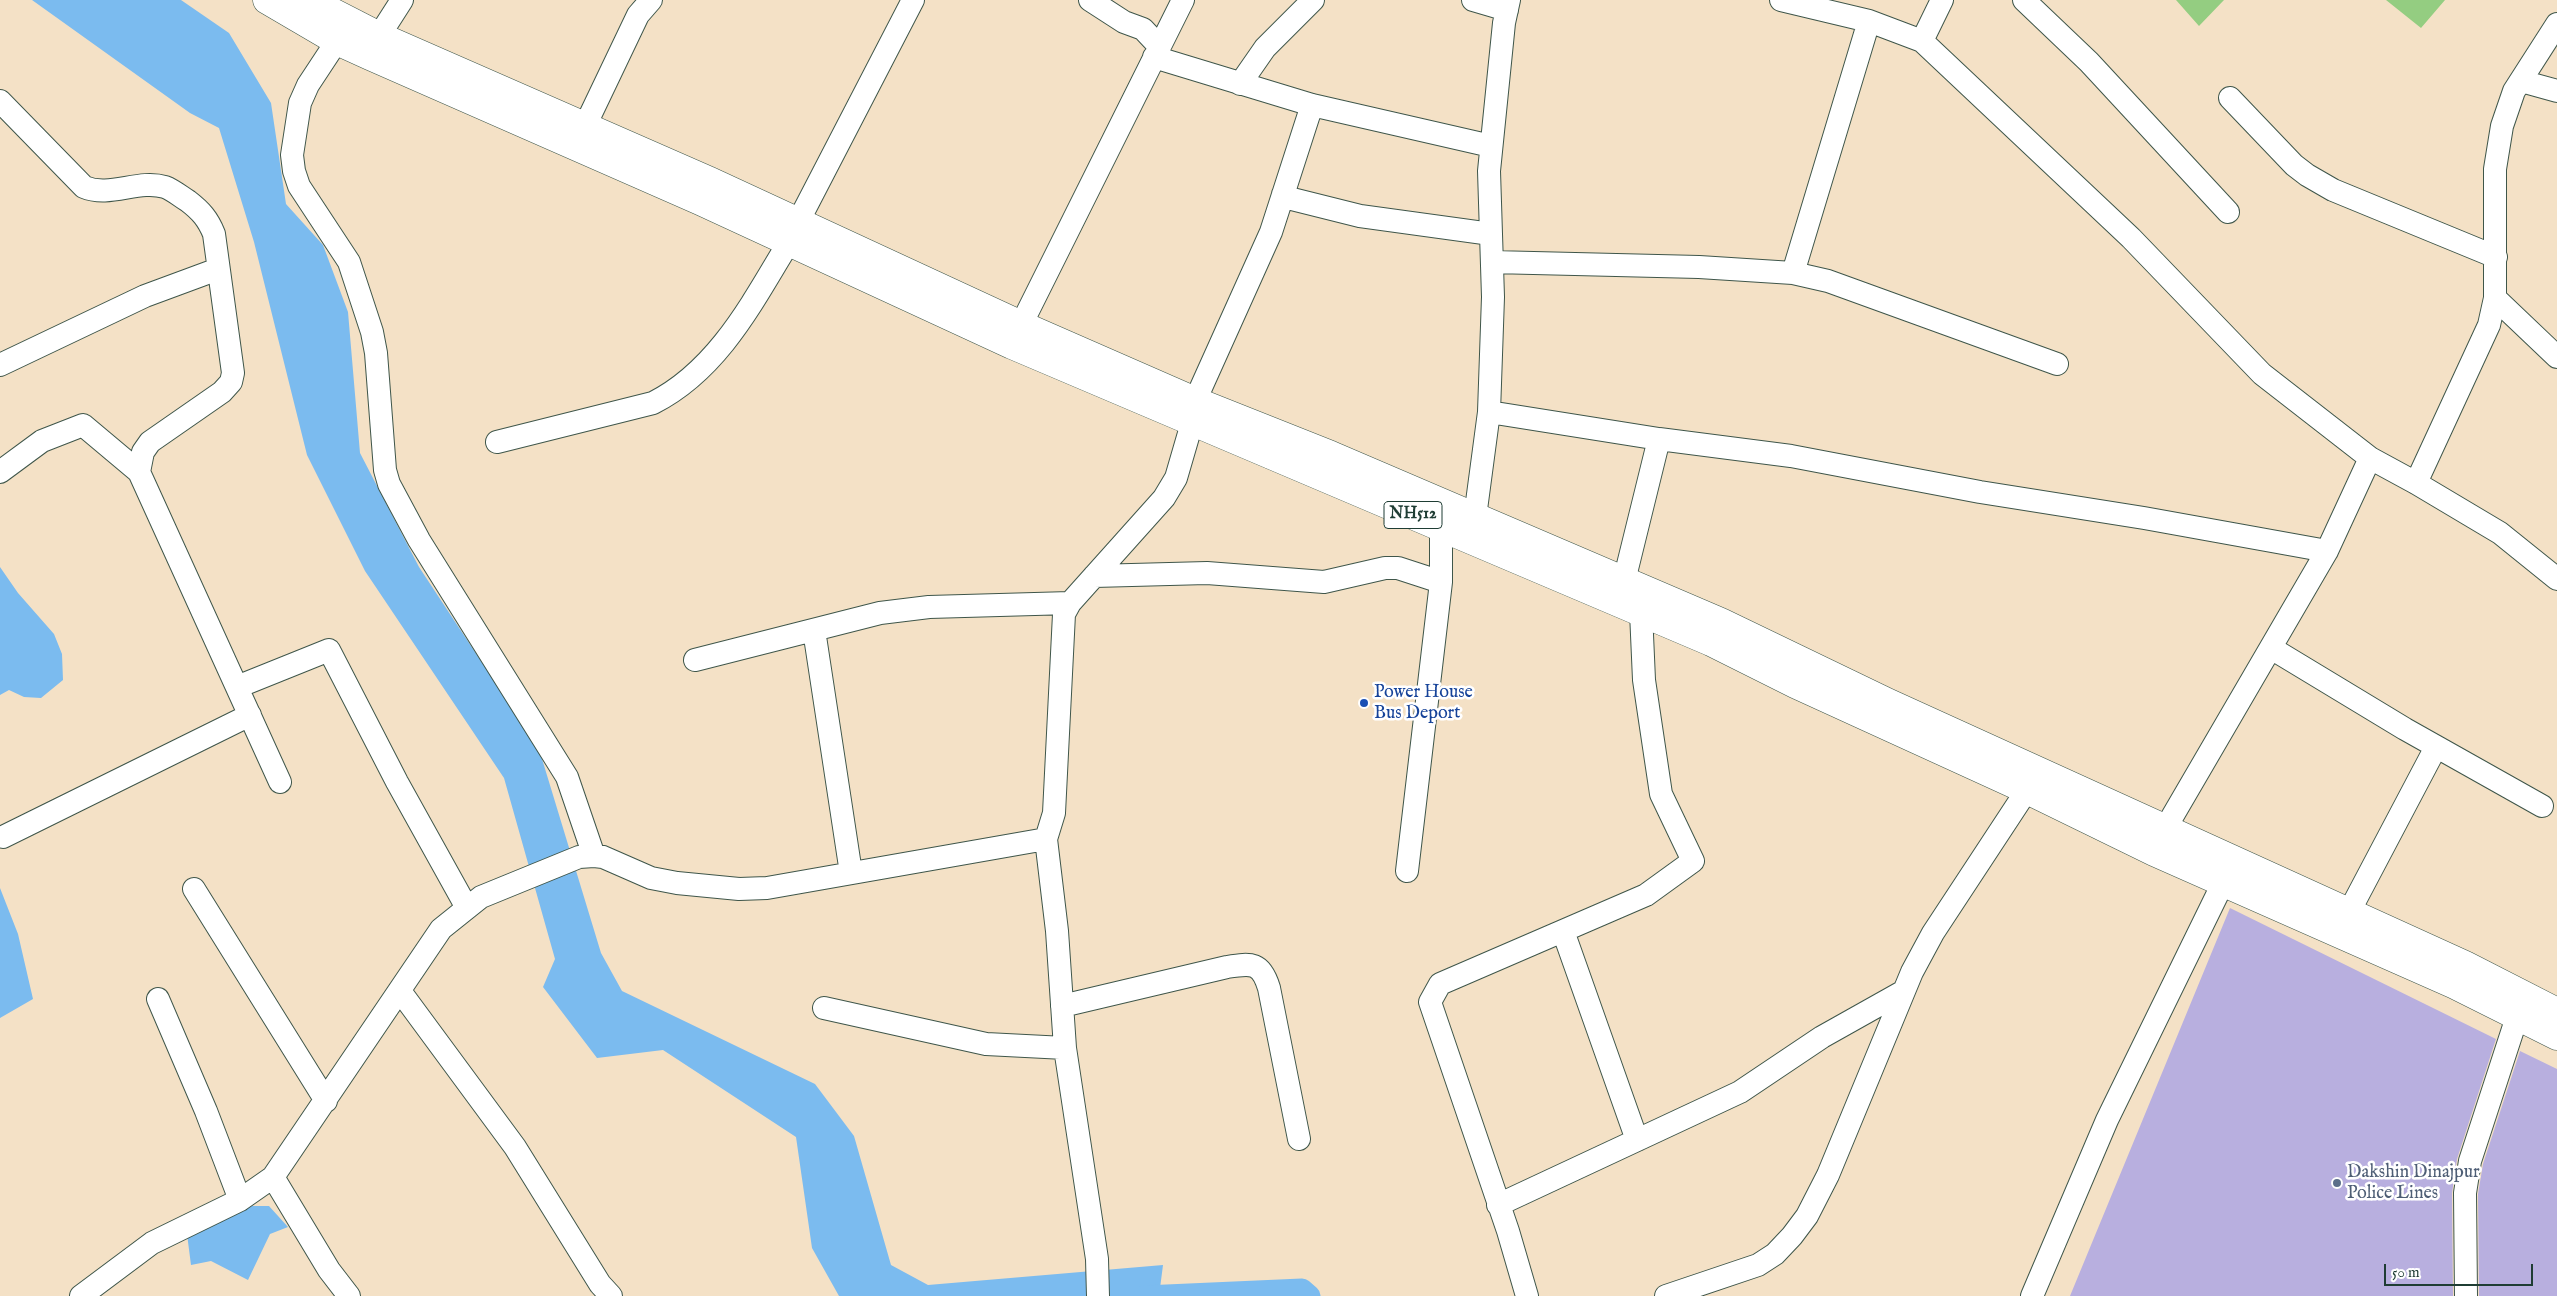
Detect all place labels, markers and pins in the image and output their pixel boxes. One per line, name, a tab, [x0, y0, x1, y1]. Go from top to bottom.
place label: Power House Bus Deport	[1374, 682, 1473, 724]
marker: Power House Bus Deport	[1358, 697, 1370, 709]
place label: Dakshin Dinajpur Police Lines	[2347, 1162, 2480, 1204]
marker: Dakshin Dinajpur Police Lines	[2331, 1177, 2343, 1189]

